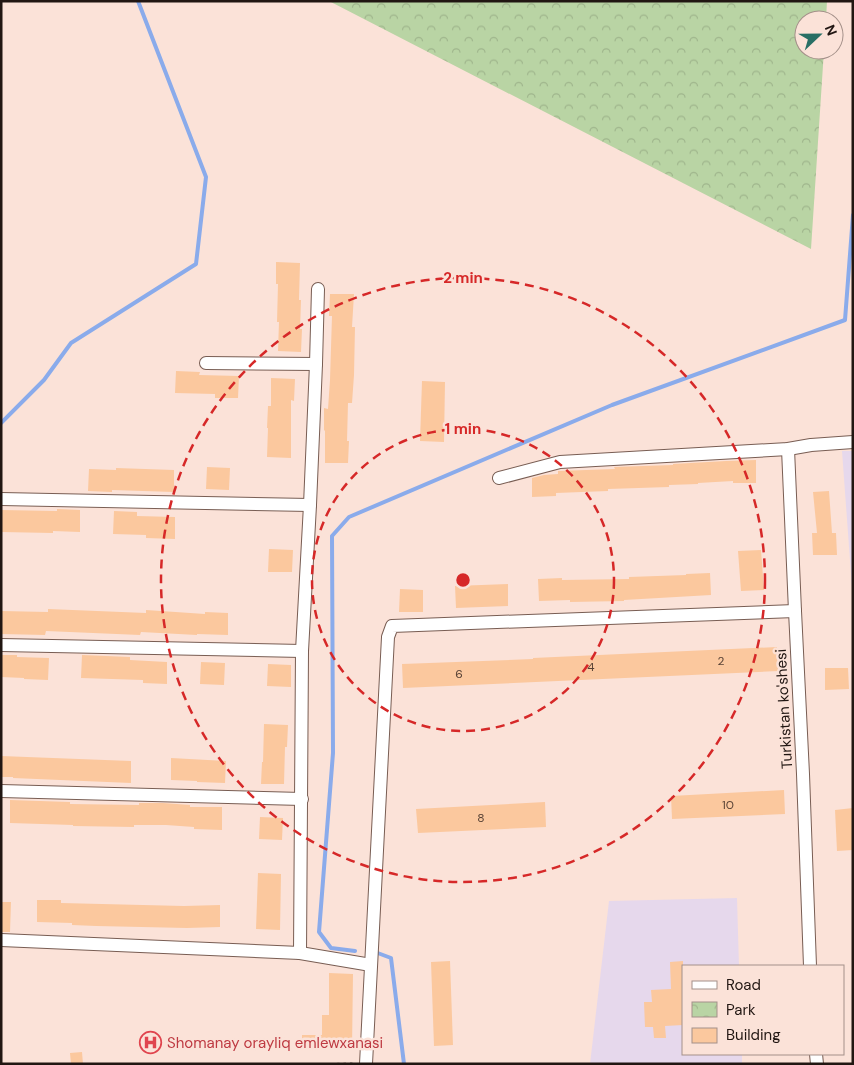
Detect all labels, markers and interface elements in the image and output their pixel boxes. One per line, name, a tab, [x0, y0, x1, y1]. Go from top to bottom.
north arrow	[794, 10, 844, 60]
text: N	[821, 22, 841, 38]
text: 2 min	[443, 268, 483, 288]
text: 1 min	[445, 419, 481, 439]
centre of rings	[454, 571, 472, 589]
street label: Turkistan ko'shesi	[771, 648, 797, 770]
house number: 2	[718, 653, 725, 669]
house number: 4	[587, 659, 595, 675]
house number: 6	[455, 666, 463, 682]
house number: 10	[722, 797, 734, 813]
house number: 8	[477, 810, 485, 826]
legend	[682, 965, 844, 1055]
text: Road	[726, 975, 761, 995]
text: Park	[726, 1000, 756, 1020]
text: Building	[726, 1025, 781, 1045]
hospital icon: Shomanay orayliq emlewxanasi	[139, 1031, 163, 1055]
place label: Shomanay orayliq emlewxanasi	[167, 1033, 383, 1053]

